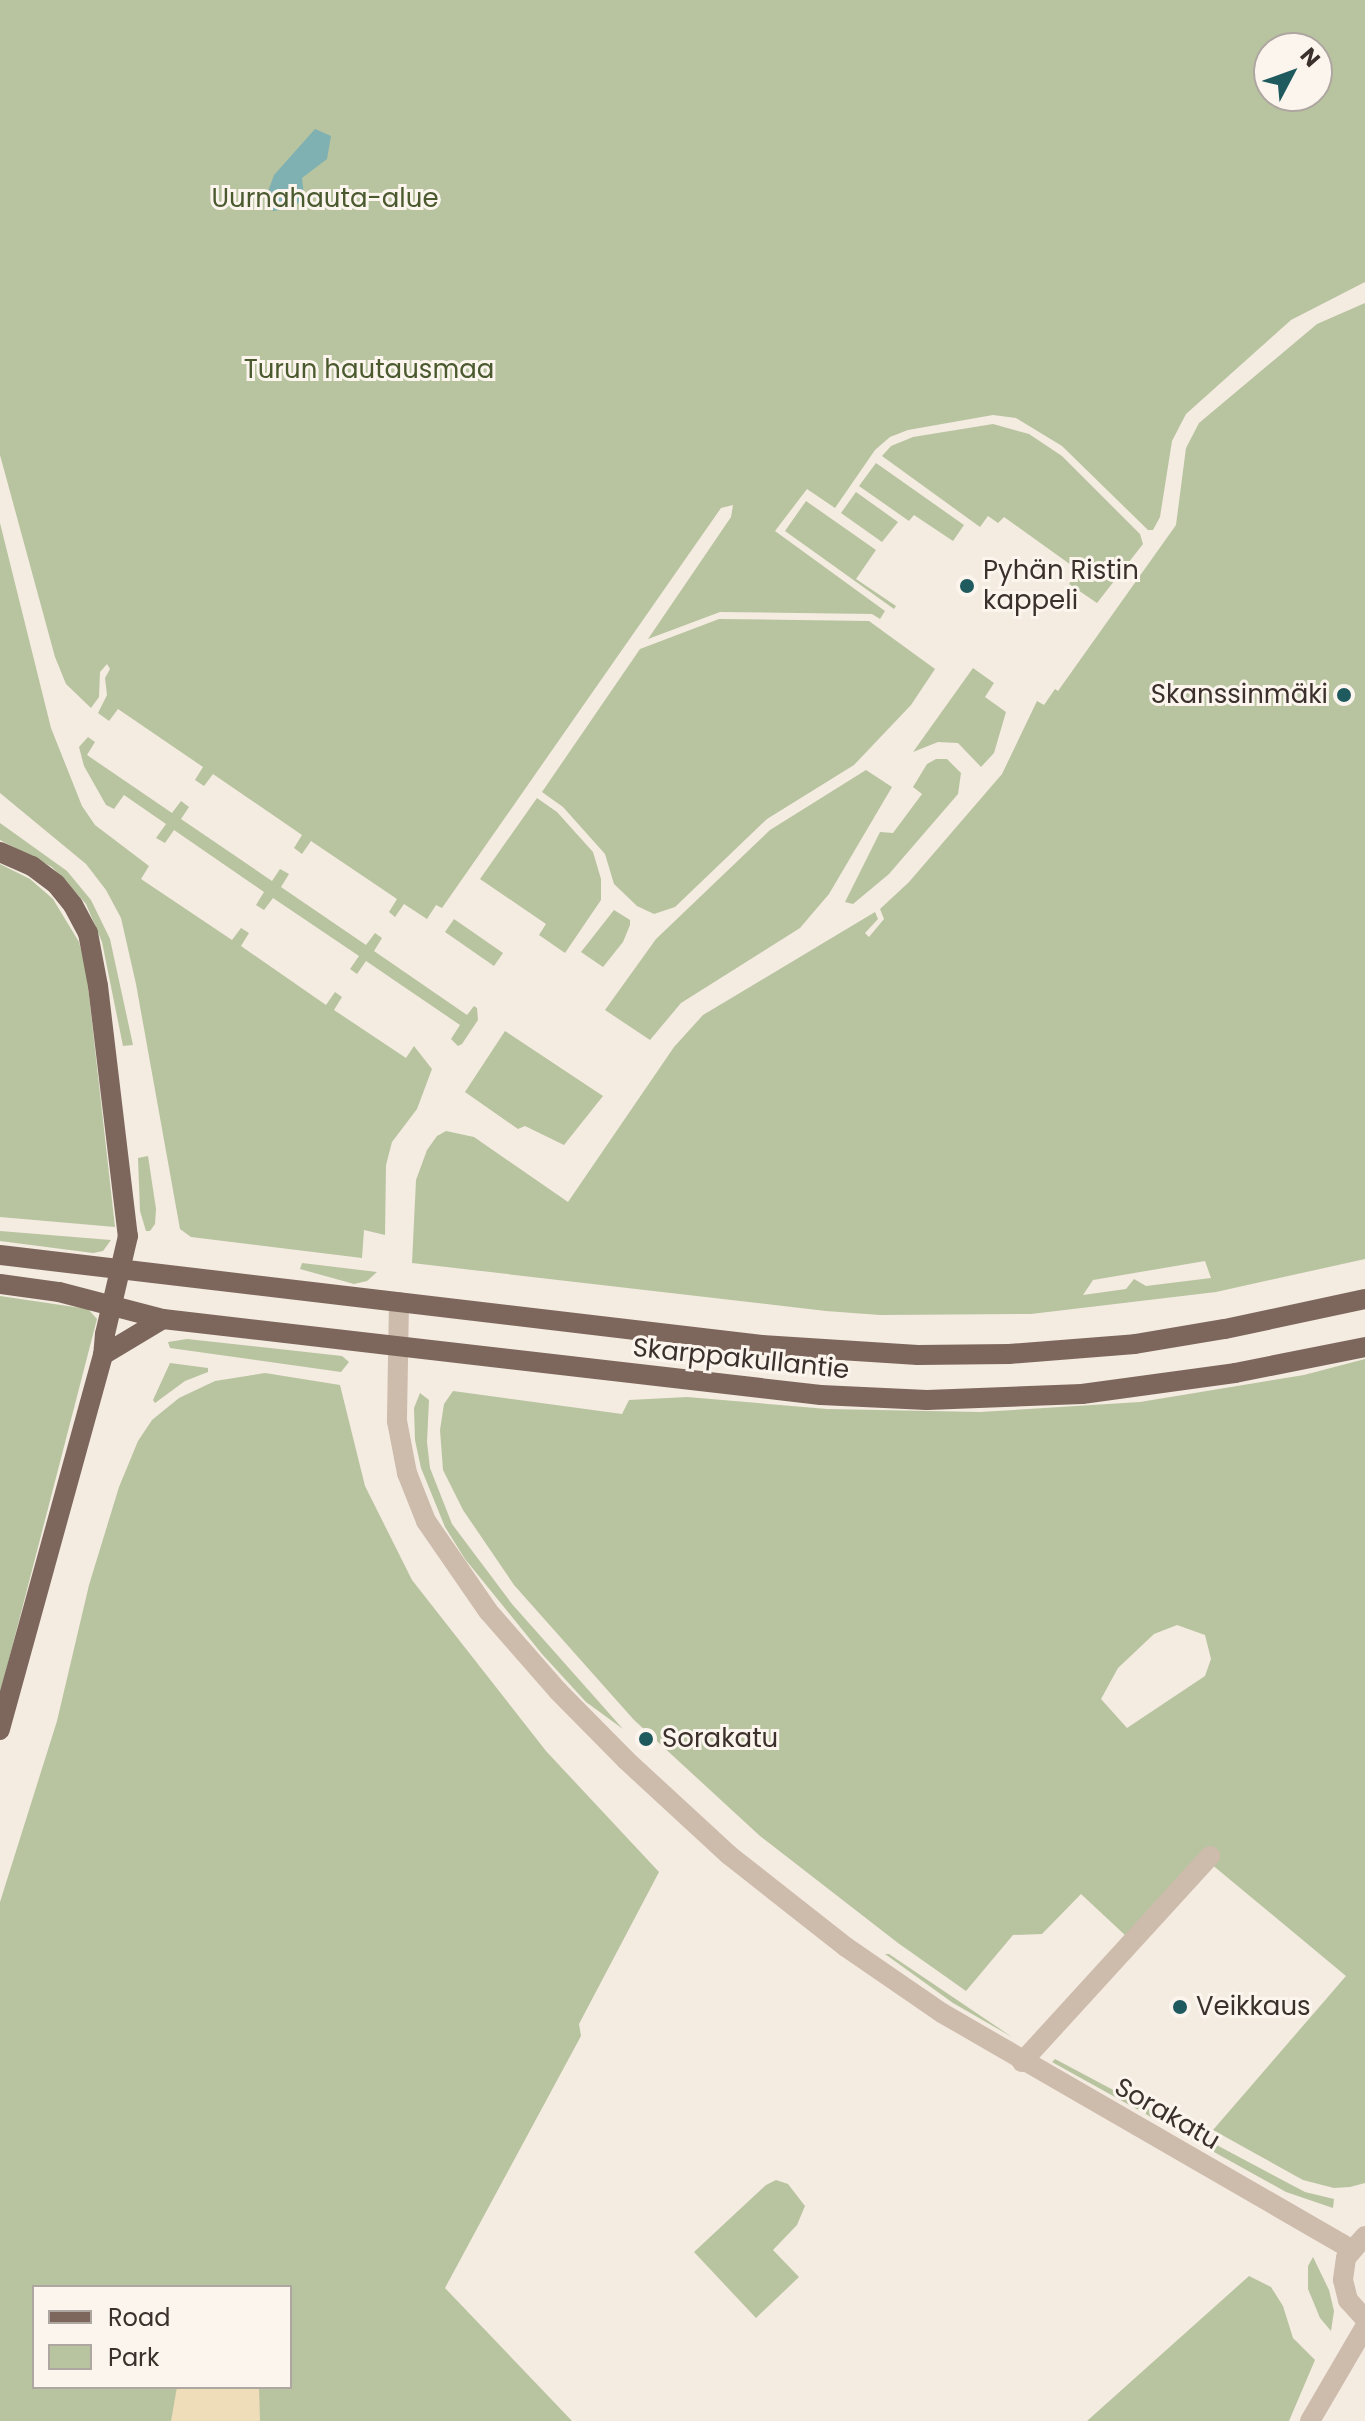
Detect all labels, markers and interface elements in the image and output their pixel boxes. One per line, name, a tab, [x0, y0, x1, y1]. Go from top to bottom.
north arrow	[1253, 32, 1333, 112]
text: N	[1293, 41, 1327, 74]
park label: Uurnahauta-alue	[211, 183, 439, 215]
park label: Turun hautausmaa	[244, 354, 494, 386]
place label: Pyhän Ristin kappeli	[983, 555, 1139, 616]
marker: Pyhän Ristin kappeli	[958, 577, 976, 595]
place label: Skanssinmäki	[1151, 679, 1328, 711]
marker: Skanssinmäki	[1335, 686, 1353, 704]
street label: Skarppakullantie	[631, 1332, 851, 1386]
place label: Sorakatu	[662, 1723, 778, 1755]
marker: Sorakatu	[637, 1730, 655, 1748]
place label: Veikkaus	[1196, 1991, 1311, 2023]
marker: Veikkaus	[1171, 1998, 1189, 2016]
street label: Sorakatu	[1109, 2071, 1225, 2157]
legend	[32, 2285, 292, 2389]
text: Road	[108, 2301, 170, 2334]
text: Park	[108, 2341, 159, 2374]

